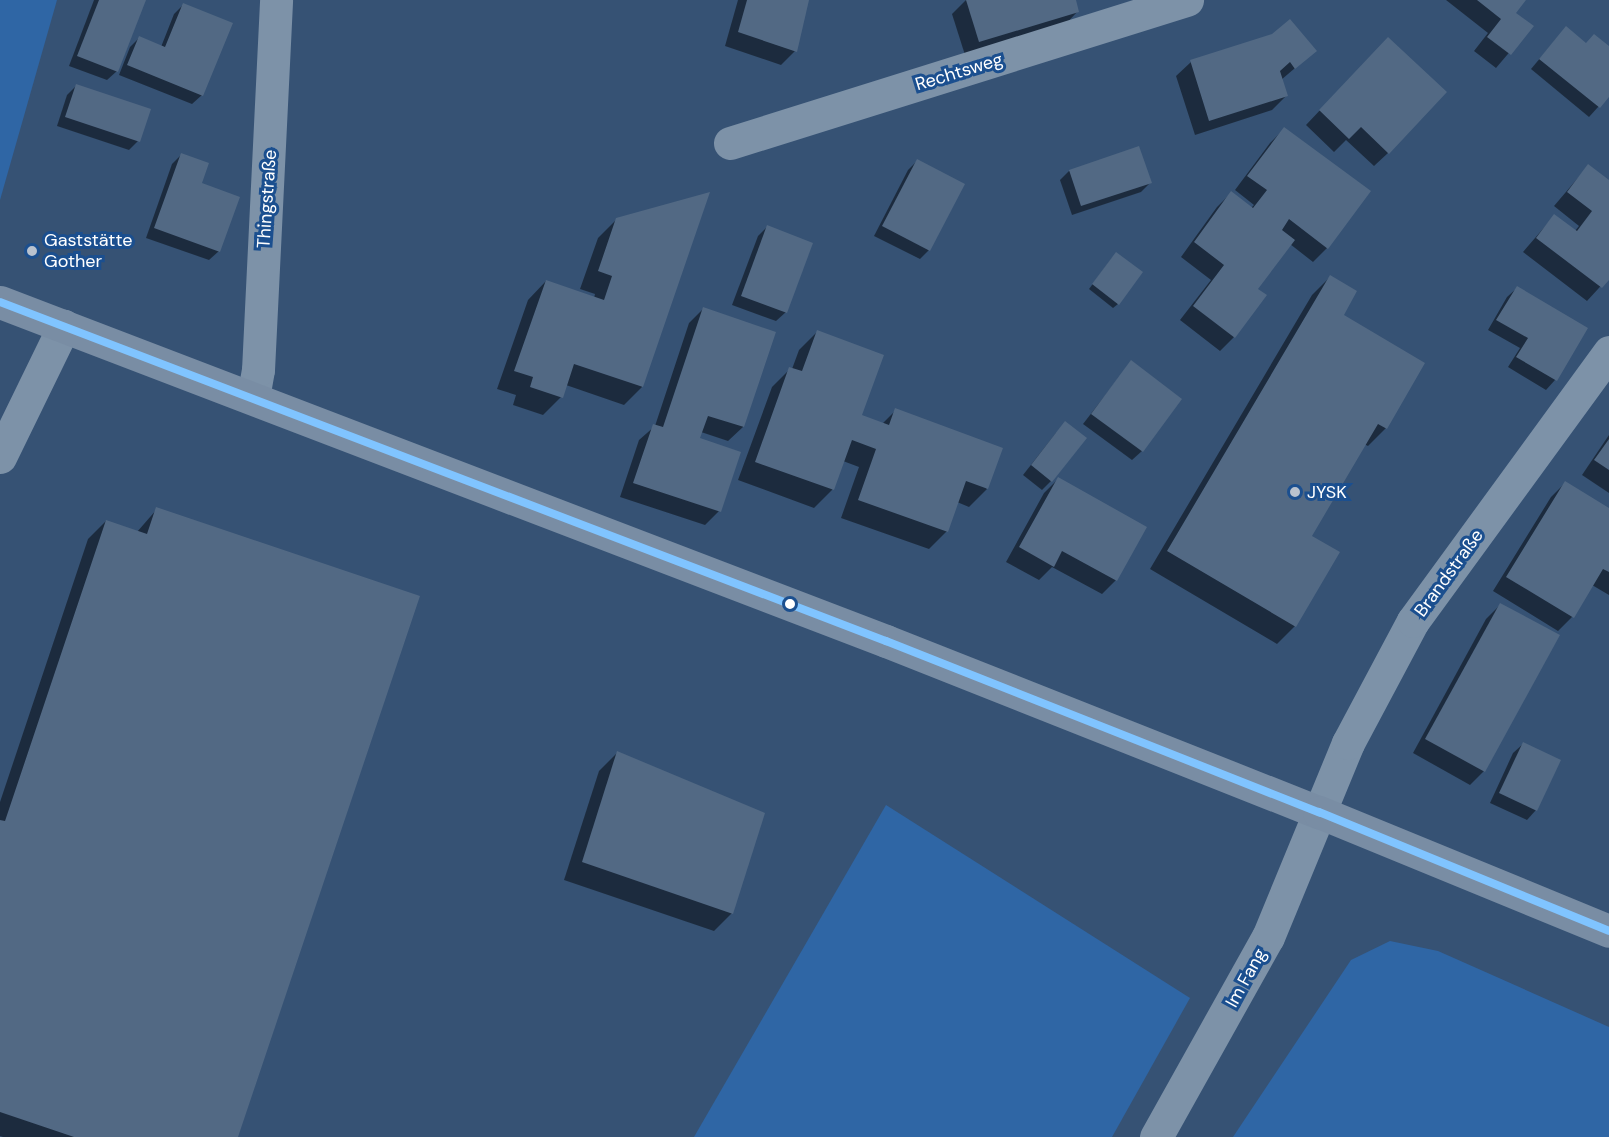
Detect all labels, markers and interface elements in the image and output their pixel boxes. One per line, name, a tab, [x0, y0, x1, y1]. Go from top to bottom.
street label: Rechtsweg	[913, 48, 1005, 96]
street label: Thingstraße	[253, 149, 281, 249]
place label: Gaststätte Gother	[44, 230, 132, 272]
marker: Gaststätte Gother	[25, 244, 39, 258]
place label: JYSK	[1307, 481, 1347, 503]
marker: JYSK	[1288, 485, 1302, 499]
street label: Brandstraße	[1410, 525, 1488, 621]
unlabelled marker	[784, 598, 796, 610]
street label: Im Fang	[1221, 945, 1271, 1011]

